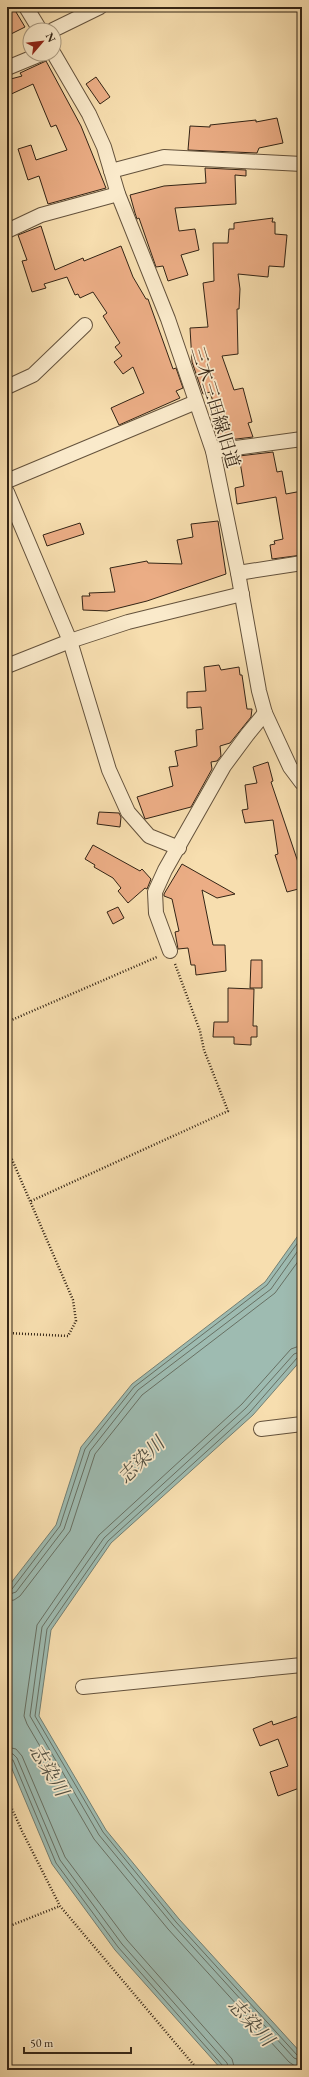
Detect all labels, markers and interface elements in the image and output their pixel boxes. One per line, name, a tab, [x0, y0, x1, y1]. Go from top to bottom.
north arrow	[22, 22, 62, 62]
text: N	[43, 30, 59, 45]
street label: 三木三田線旧道	[187, 343, 245, 471]
water label: 志染川	[112, 1430, 171, 1489]
water label: 志染川	[24, 1739, 75, 1803]
water label: 志染川	[222, 1993, 281, 2053]
scale bar	[24, 2029, 131, 2055]
text: 50 m	[30, 2035, 54, 2051]

